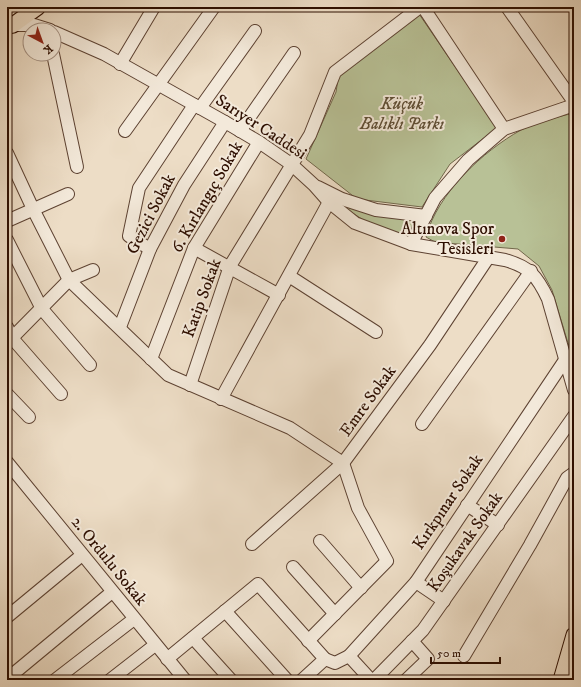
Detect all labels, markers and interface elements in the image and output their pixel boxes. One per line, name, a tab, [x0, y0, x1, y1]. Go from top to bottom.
north arrow	[22, 22, 62, 62]
text: K	[40, 41, 55, 57]
street label: Sarıyer Caddesi	[211, 89, 311, 165]
park label: Küçük Balıklı Parkı	[359, 93, 445, 135]
street label: 6. Kırlangıç Sokak	[166, 137, 248, 257]
street label: Gezici Sokak	[121, 170, 181, 258]
place label: Altınova Spor Tesisleri	[401, 218, 495, 260]
marker: Altınova Spor Tesisleri	[497, 234, 507, 244]
street label: Katip Sokak	[178, 255, 227, 340]
street label: Emre Sokak	[335, 360, 402, 441]
street label: Kırkpınar Sokak	[408, 449, 489, 554]
street label: Koşukavak Sokak	[422, 487, 508, 596]
street label: 2. Ordulu Sokak	[66, 512, 152, 611]
scale bar	[431, 639, 500, 665]
text: 50 m	[437, 646, 461, 661]

